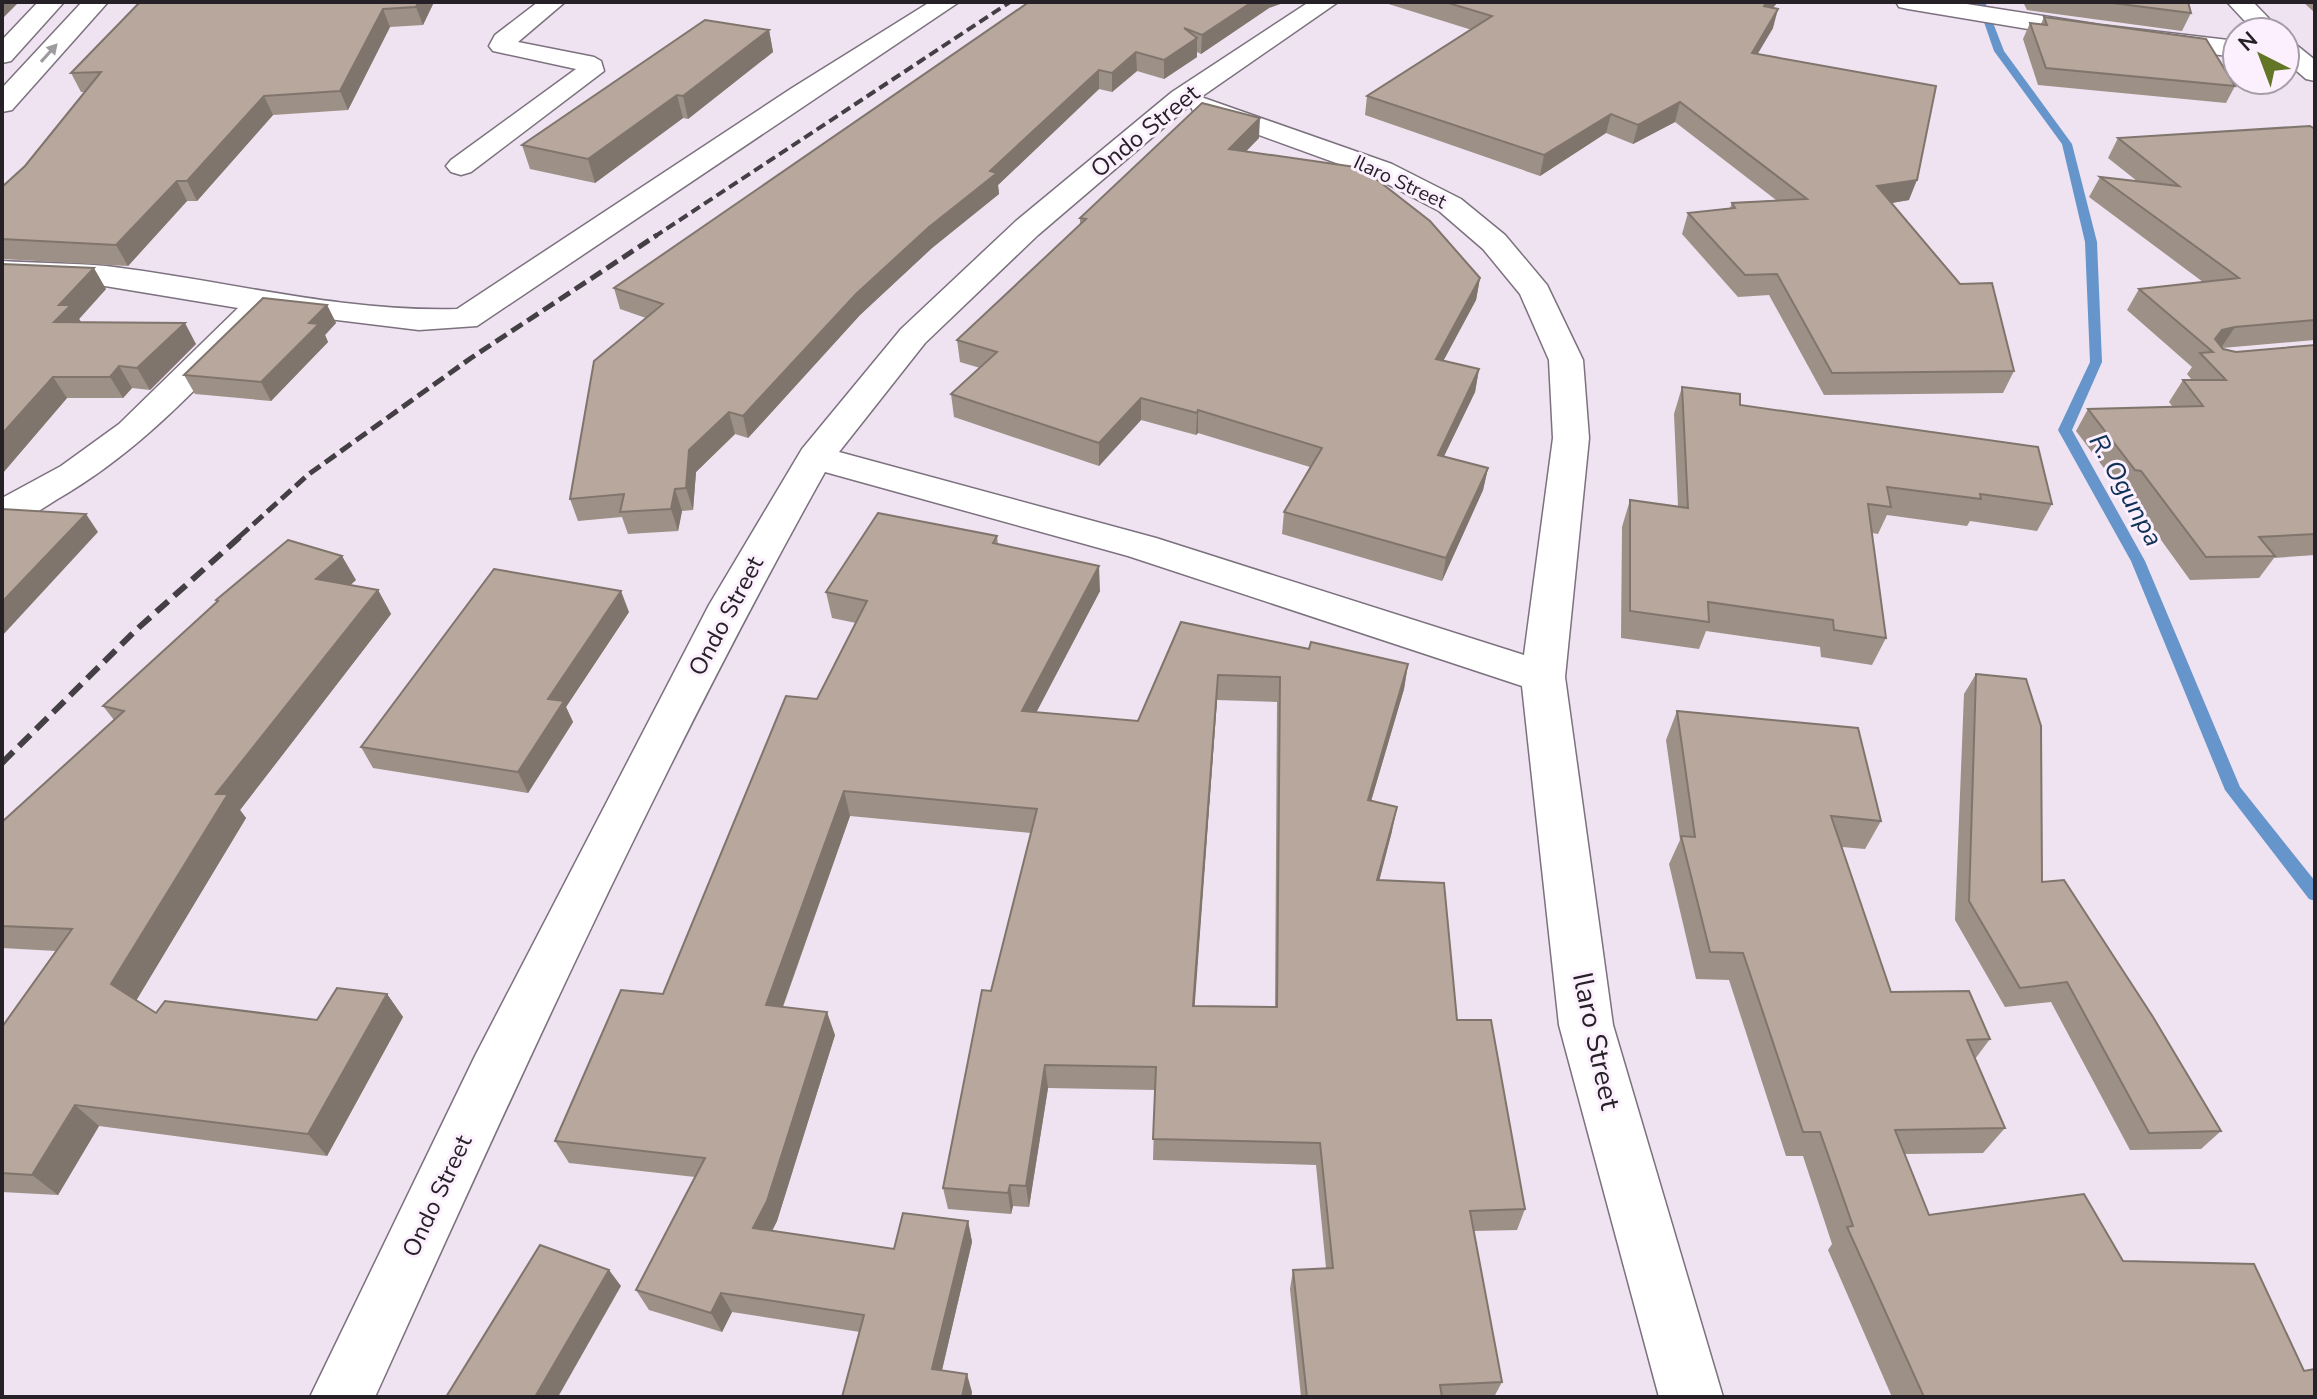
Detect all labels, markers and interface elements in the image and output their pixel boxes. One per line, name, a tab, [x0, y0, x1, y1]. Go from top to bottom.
north arrow	[2221, 16, 2301, 96]
text: N	[2232, 25, 2264, 59]
one-way arrow	[39, 44, 57, 63]
street label: Ondo Street	[1084, 77, 1206, 185]
street label: Ilaro Street	[1349, 149, 1452, 216]
water label: R. Ogunpa	[2081, 427, 2171, 553]
street label: Ondo Street	[681, 550, 771, 681]
street label: Ilaro Street	[1563, 969, 1629, 1113]
street label: Ondo Street	[395, 1129, 479, 1262]

